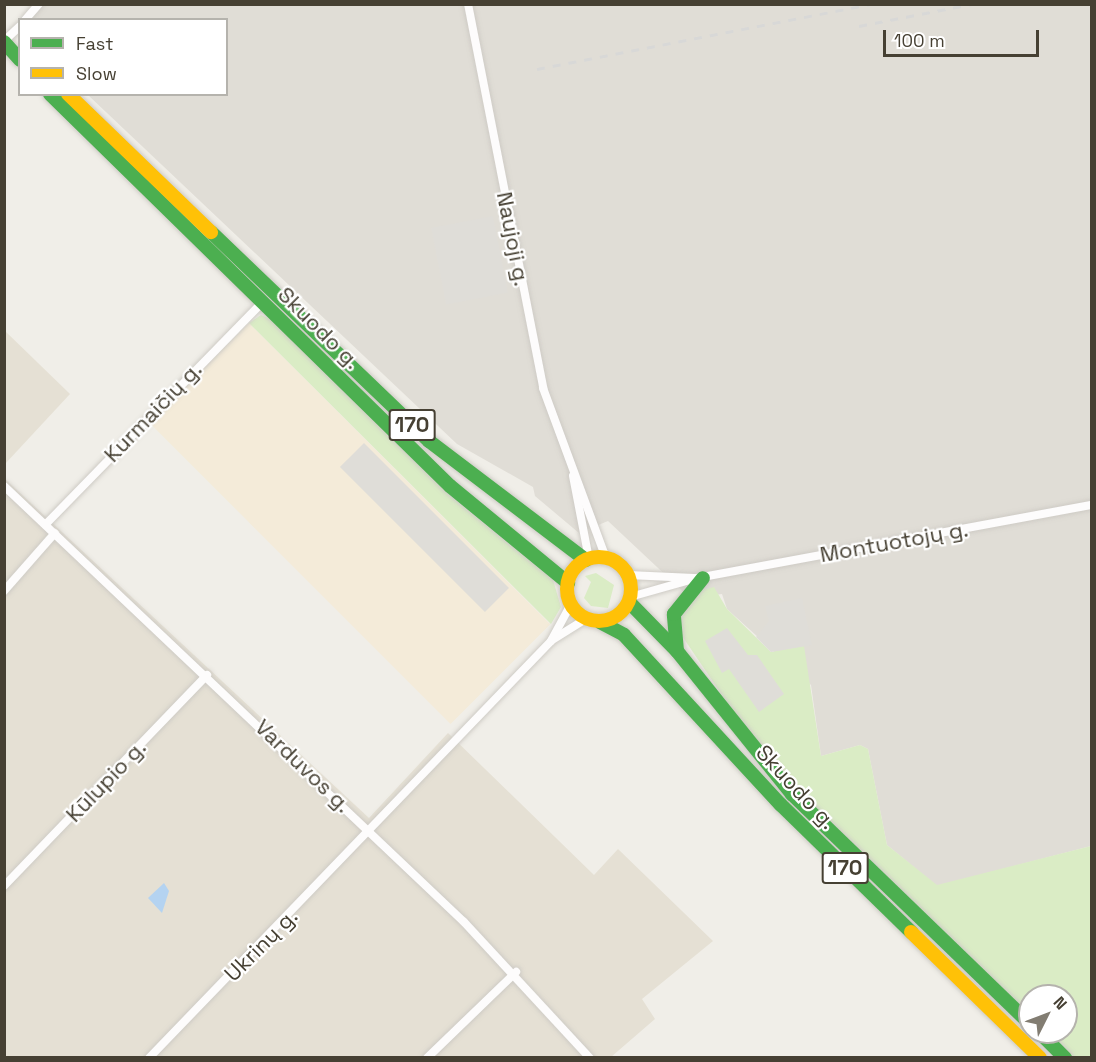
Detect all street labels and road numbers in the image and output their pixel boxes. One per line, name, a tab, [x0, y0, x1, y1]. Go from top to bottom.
street label: Naujoji g.	[491, 190, 535, 288]
street label: Skuodo g.	[272, 281, 366, 375]
street label: Kurmaičių g.	[99, 356, 207, 468]
road number: 170	[388, 407, 436, 443]
street label: Montuotojų g.	[818, 516, 970, 568]
street label: Varduvos g.	[250, 714, 356, 818]
street label: Kūlupio g.	[60, 734, 152, 828]
street label: Skuodo g.	[750, 739, 842, 835]
road number: 170	[821, 850, 869, 886]
street label: Ukrinų g.	[219, 903, 303, 987]

